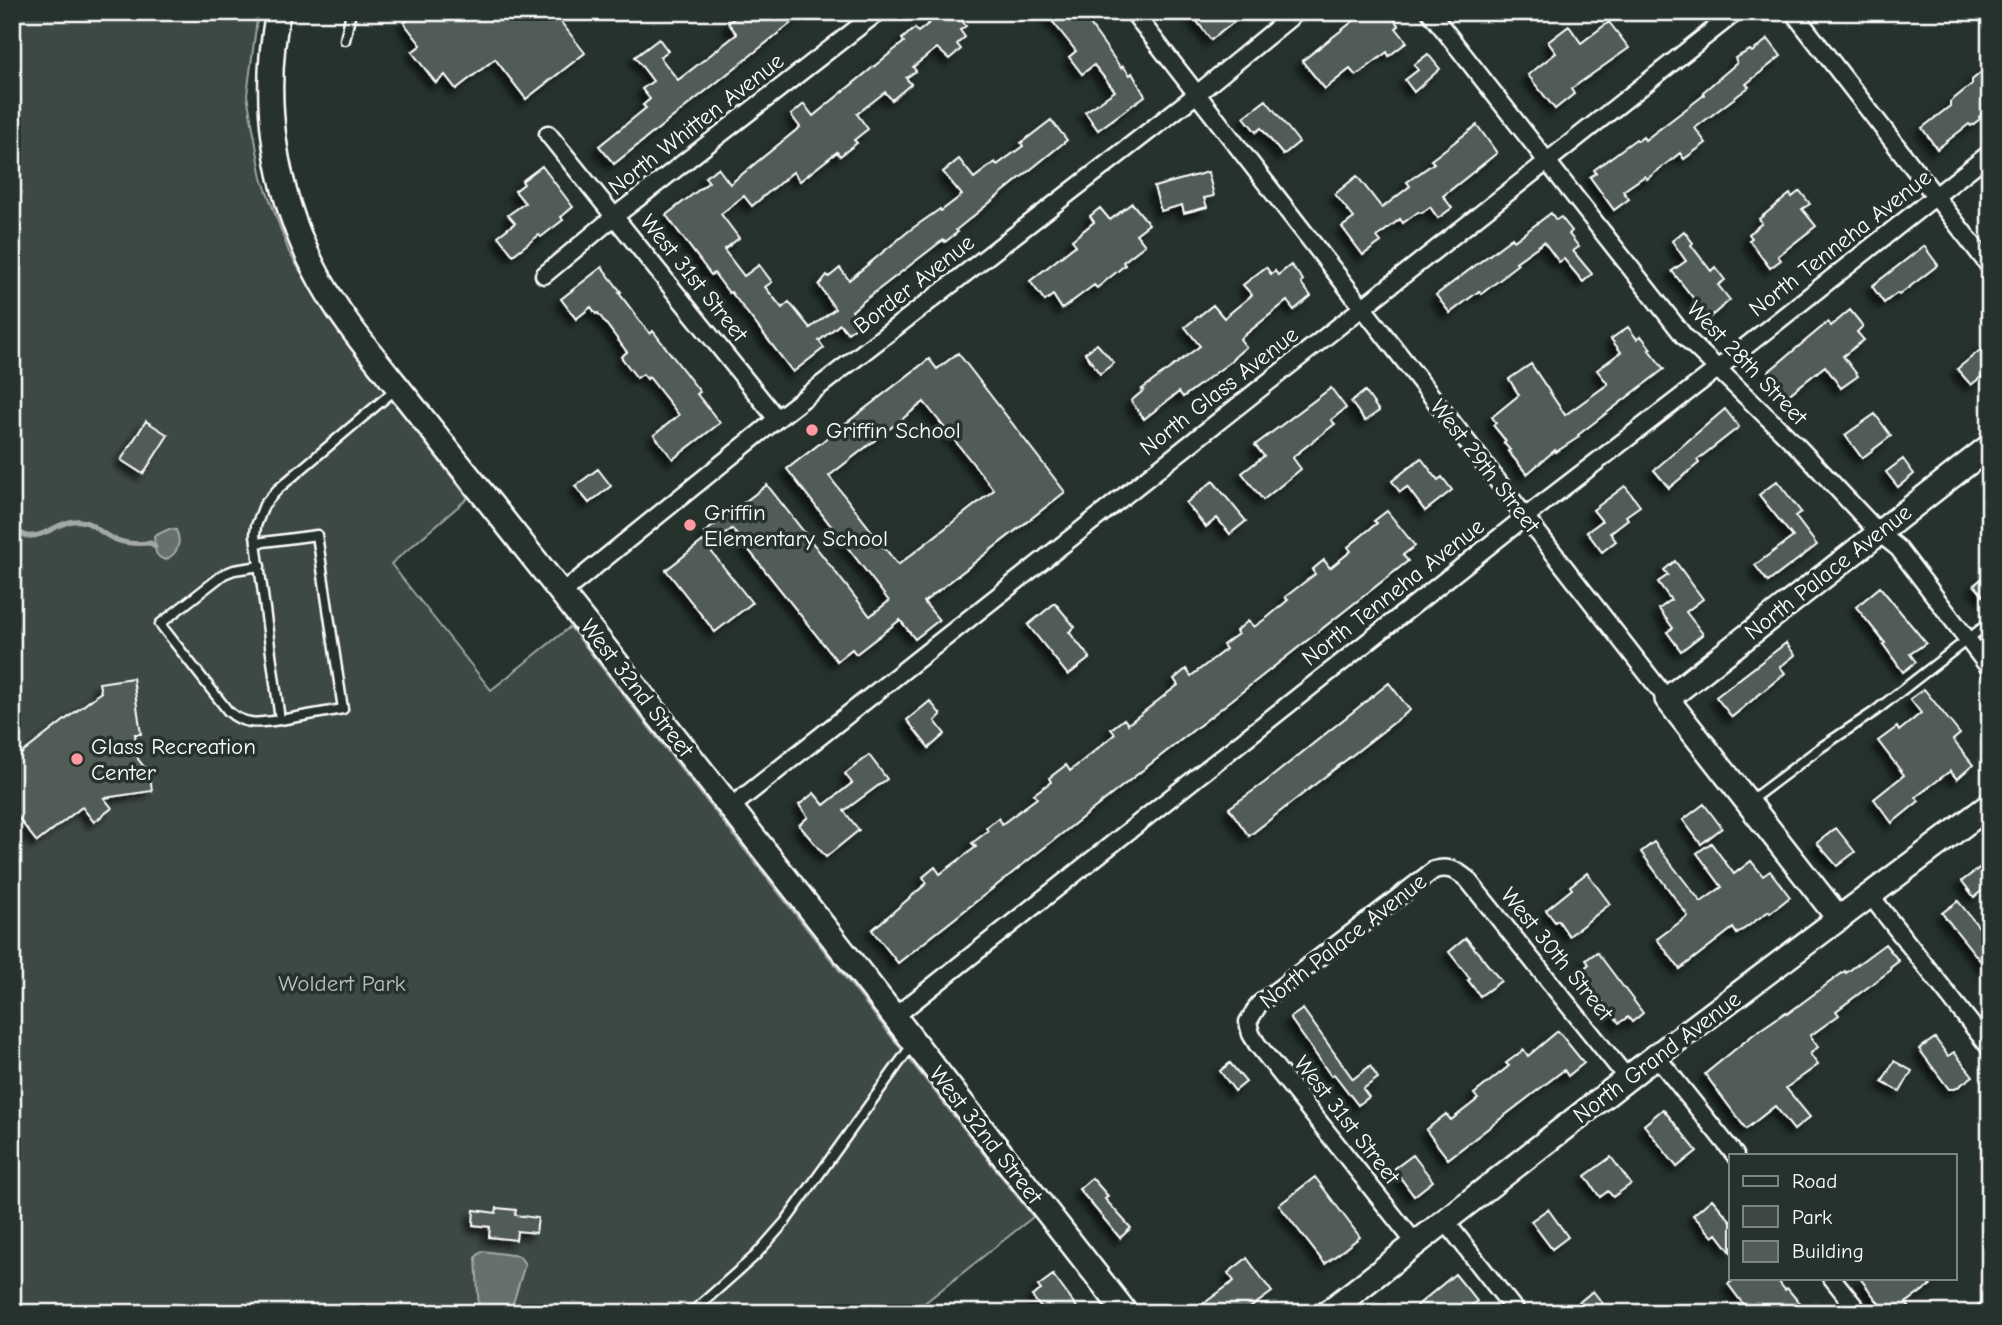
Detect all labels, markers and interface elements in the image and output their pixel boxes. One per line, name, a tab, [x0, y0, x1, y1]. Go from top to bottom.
street label: North Whitten Avenue	[603, 47, 789, 201]
street label: North Tenneha Avenue	[1744, 164, 1936, 322]
street label: West 31st Street	[634, 209, 754, 348]
street label: Border Avenue	[848, 229, 980, 339]
street label: West 28th Street	[1681, 295, 1814, 432]
street label: North Glass Avenue	[1135, 321, 1303, 461]
street label: West 29th Street	[1424, 394, 1546, 539]
place label: Griffin School	[826, 417, 961, 444]
marker: Griffin School	[804, 422, 820, 438]
place label: Griffin Elementary School	[704, 499, 888, 552]
street label: North Palace Avenue	[1739, 499, 1917, 645]
street label: North Tenneha Avenue	[1297, 513, 1489, 671]
marker: Griffin Elementary School	[682, 517, 698, 533]
street label: West 32nd Street	[575, 614, 700, 763]
place label: Glass Recreation Center	[91, 733, 256, 786]
marker: Glass Recreation Center	[69, 751, 85, 767]
street label: North Palace Avenue	[1254, 868, 1432, 1014]
street label: West 30th Street	[1495, 882, 1620, 1027]
park label: Woldert Park	[278, 970, 406, 997]
street label: North Grand Avenue	[1568, 985, 1746, 1129]
street label: West 31st Street	[1288, 1050, 1406, 1191]
street label: West 32nd Street	[924, 1061, 1049, 1210]
legend	[1729, 1154, 1956, 1280]
text: Road	[1792, 1169, 1837, 1193]
text: Park	[1792, 1205, 1832, 1229]
text: Building	[1792, 1239, 1864, 1263]

